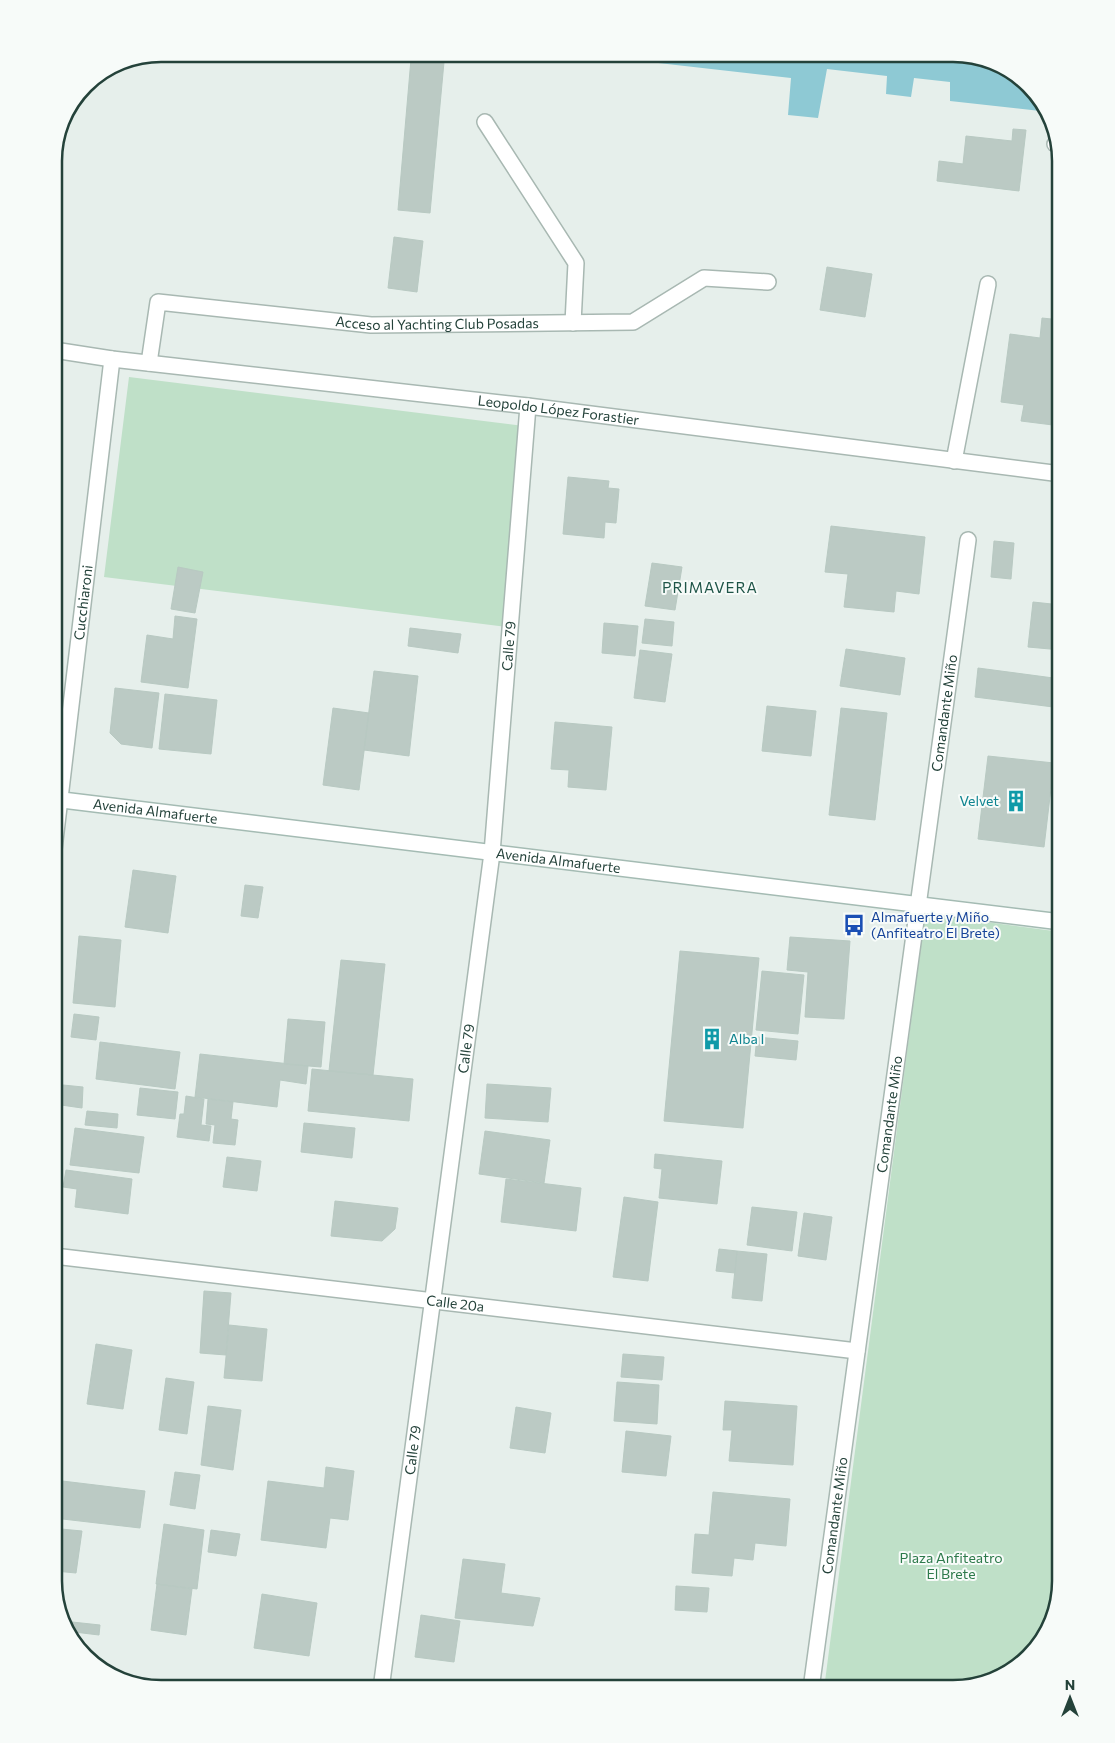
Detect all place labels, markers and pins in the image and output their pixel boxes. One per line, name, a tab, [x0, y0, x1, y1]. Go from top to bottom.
building icon: Velvet	[1003, 788, 1029, 814]
place label: Velvet	[959, 792, 999, 809]
place label: Almafuerte y Miño (Anfiteatro El Brete)	[871, 908, 1000, 941]
bus stop icon: Almafuerte y Miño (Anfiteatro El Brete)	[841, 912, 867, 938]
building icon: Alba I	[699, 1026, 725, 1052]
place label: Alba I	[729, 1030, 764, 1047]

